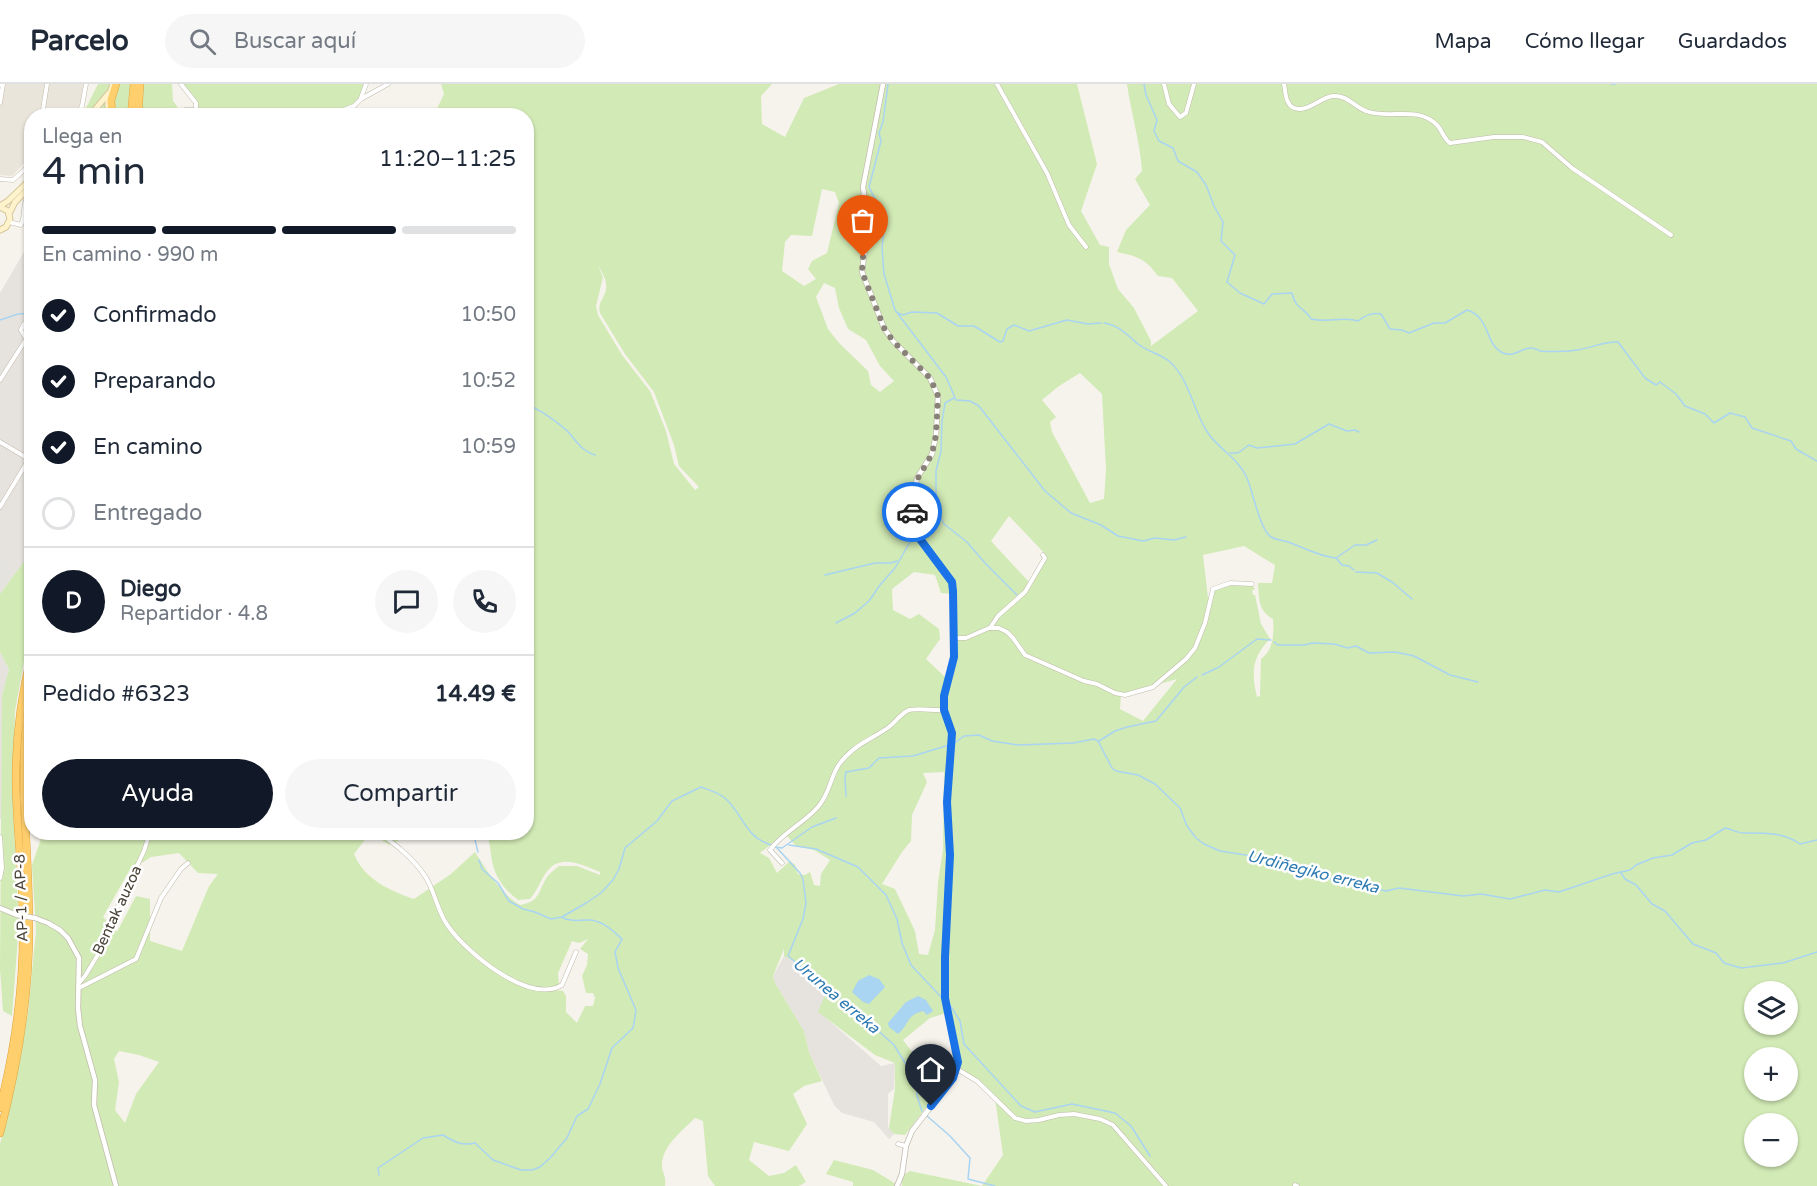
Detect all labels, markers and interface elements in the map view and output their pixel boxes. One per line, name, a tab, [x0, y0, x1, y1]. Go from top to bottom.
search box	[165, 14, 585, 68]
text: Parcelo	[30, 24, 129, 58]
icon: search	[186, 25, 219, 58]
text: Buscar aquí	[234, 28, 356, 54]
text: Mapa	[1434, 29, 1492, 54]
text: Cómo llegar	[1525, 29, 1645, 54]
text: Guardados	[1678, 29, 1787, 54]
text: Llega en	[42, 125, 122, 149]
text: 11:20–11:25	[379, 146, 516, 172]
text: 4 min	[42, 148, 146, 195]
pin	[837, 195, 888, 257]
icon: bag	[846, 204, 879, 237]
text: En camino · 990 m	[42, 243, 218, 267]
icon: check	[42, 299, 75, 332]
text: Confirmado	[93, 302, 217, 328]
text: 10:50	[461, 303, 516, 327]
icon: check	[42, 365, 75, 398]
text: Preparando	[93, 368, 216, 394]
text: 10:52	[461, 369, 516, 393]
icon: check	[42, 431, 75, 464]
text: En camino	[93, 434, 203, 460]
text: 10:59	[461, 435, 516, 459]
courier	[882, 482, 942, 542]
icon: car	[896, 496, 929, 529]
text: Entregado	[93, 500, 202, 526]
button: chat	[375, 570, 438, 633]
button: phone	[453, 570, 516, 633]
text: Diego	[120, 576, 182, 602]
text: D	[65, 588, 82, 614]
text: Repartidor · 4.8	[120, 602, 268, 626]
text: Pedido #6323	[42, 681, 190, 707]
text: 14.49 €	[435, 681, 516, 707]
button: Ayuda	[42, 759, 273, 828]
button: Compartir	[285, 759, 516, 828]
water label: Urdiñegiko erreka	[1245, 846, 1382, 898]
street label: AP-1 / AP-8	[10, 854, 32, 942]
street label: Bentak auzoa	[88, 862, 146, 958]
water label: Urunea erreka	[788, 954, 884, 1039]
map controls	[1744, 981, 1798, 1167]
button: layers	[1744, 981, 1798, 1035]
pin	[905, 1044, 956, 1106]
button: +	[1744, 1047, 1798, 1101]
icon: home	[914, 1053, 947, 1086]
button: −	[1744, 1113, 1798, 1167]

